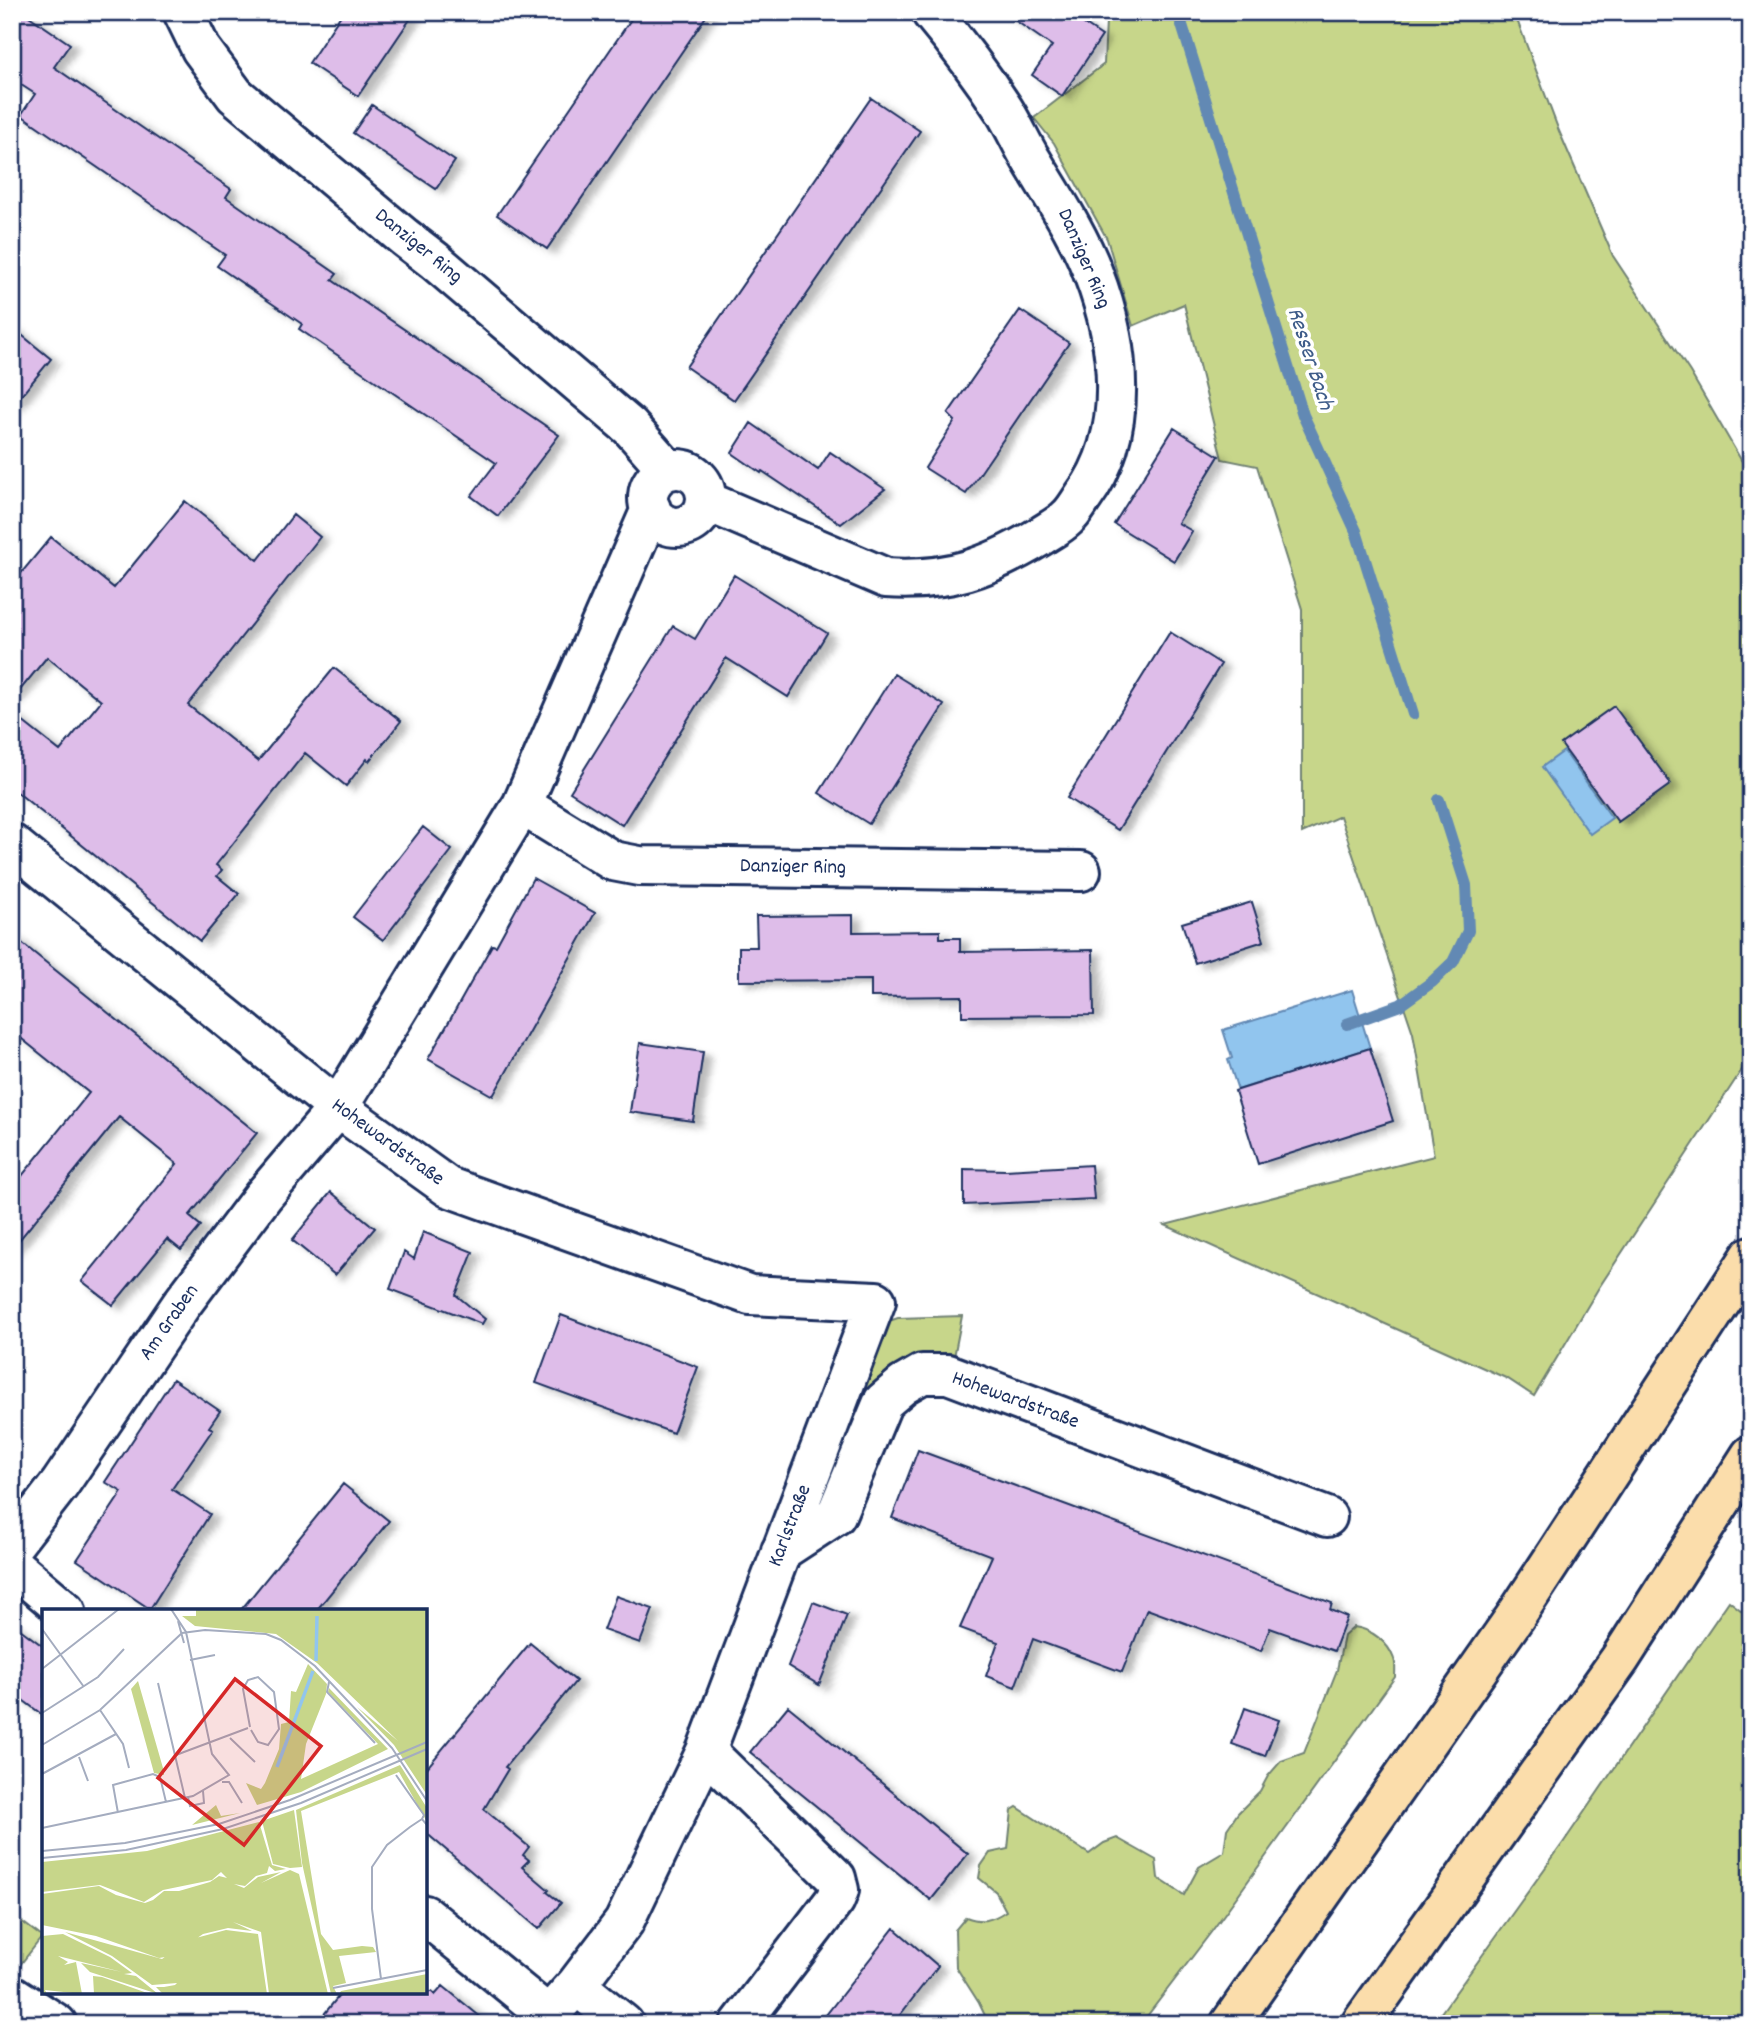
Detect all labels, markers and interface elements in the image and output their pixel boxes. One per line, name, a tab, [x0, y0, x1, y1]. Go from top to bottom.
street label: Danziger Ring	[367, 202, 469, 292]
street label: Danziger Ring	[1048, 204, 1118, 314]
water label: Resser Bach	[1277, 303, 1342, 416]
street label: Danziger Ring	[740, 852, 846, 884]
street label: Hohewardstraße	[324, 1092, 450, 1194]
street label: Am Graben	[133, 1279, 207, 1367]
street label: Hohewardstraße	[947, 1364, 1083, 1438]
street label: Karlstraße	[762, 1481, 820, 1571]
inset map	[42, 1609, 427, 1994]

